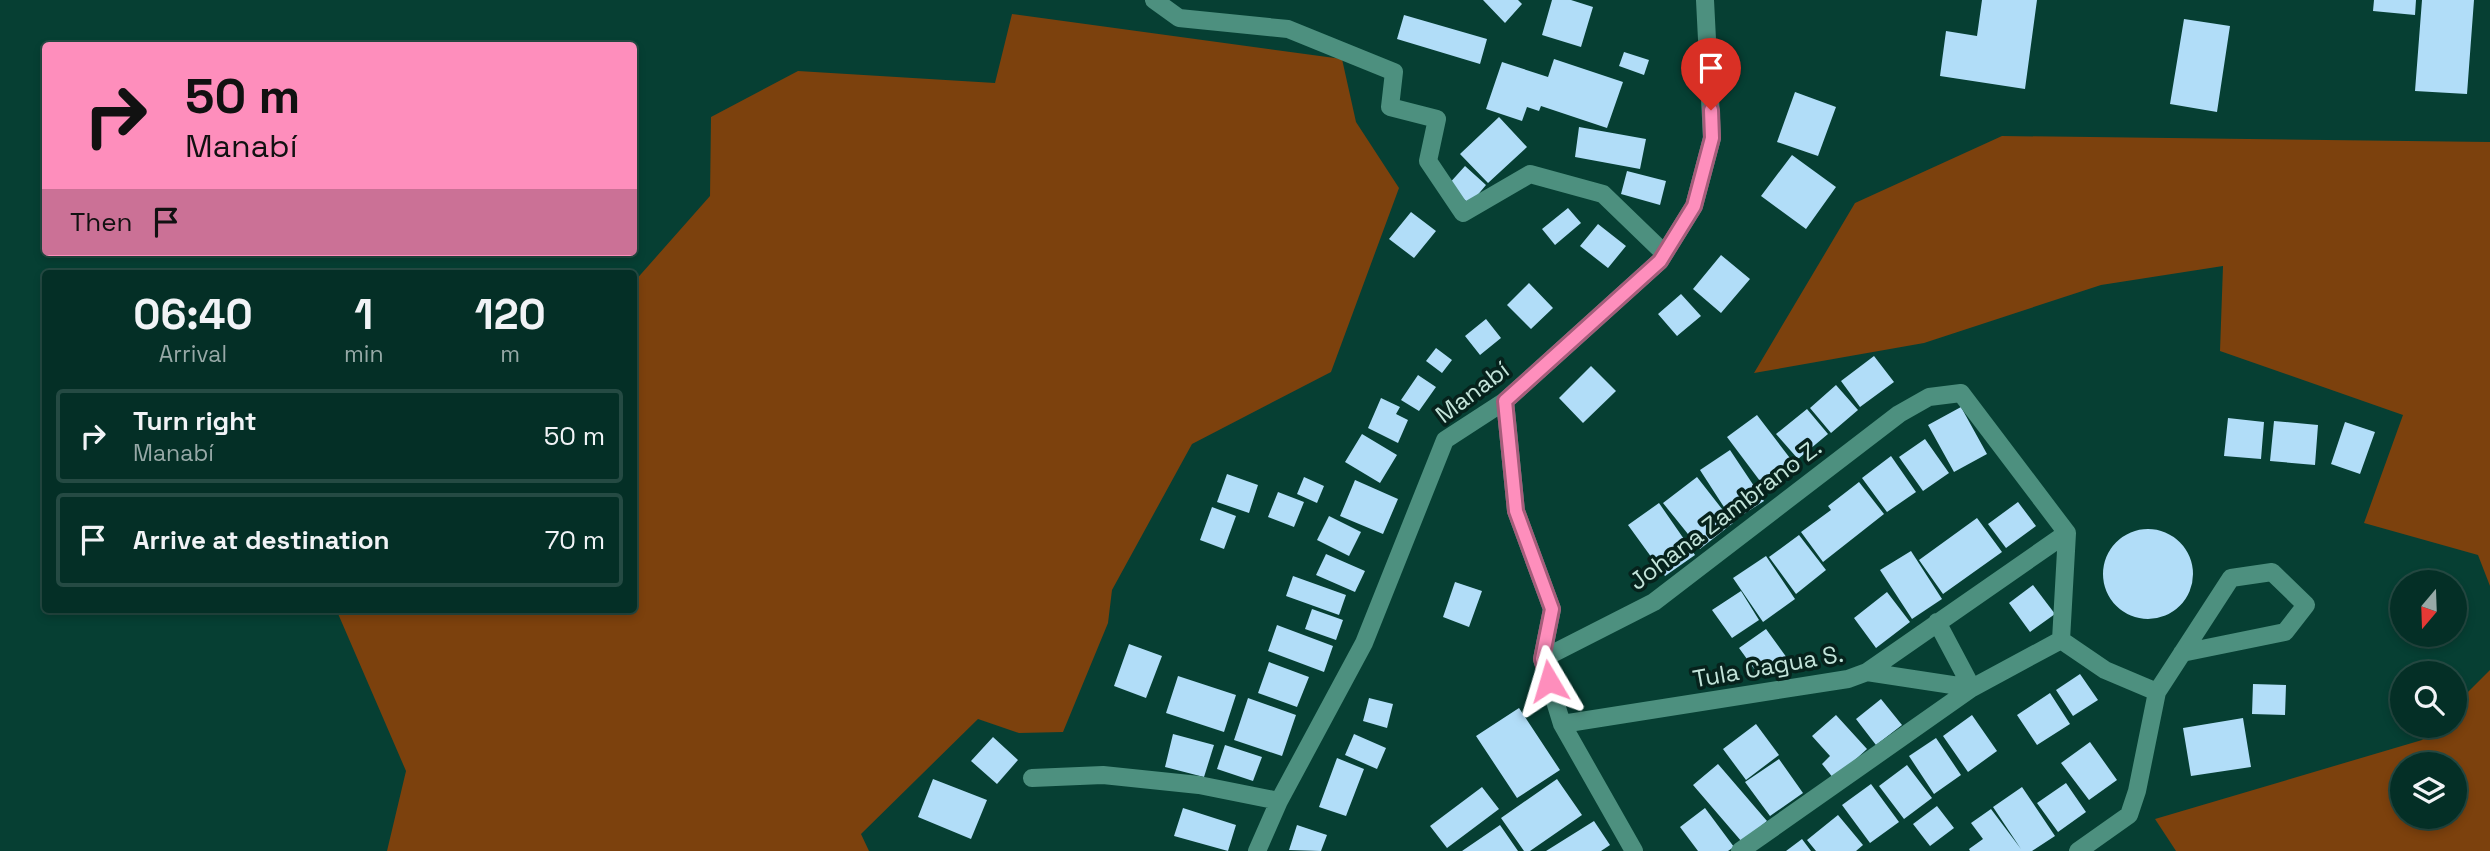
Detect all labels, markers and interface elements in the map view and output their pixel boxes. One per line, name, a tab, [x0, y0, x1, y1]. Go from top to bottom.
pin	[1681, 38, 1741, 110]
icon: arrive	[1692, 49, 1730, 87]
text: 50 m	[185, 65, 300, 127]
icon: right	[70, 70, 161, 161]
text: Manabí	[185, 126, 298, 166]
icon: arrive	[147, 203, 185, 241]
text: Then	[70, 205, 133, 239]
text: 06:40	[133, 288, 253, 341]
text: 1	[354, 288, 373, 341]
text: 120	[475, 288, 546, 341]
text: Arrival	[159, 339, 227, 369]
text: min	[344, 339, 383, 369]
text: m	[500, 339, 520, 369]
street label: Manabí	[1429, 354, 1515, 430]
text: Turn right	[133, 404, 257, 438]
icon: right	[74, 417, 112, 455]
text: 50 m	[544, 419, 605, 453]
street label: Johana Zambrano Z.	[1622, 431, 1828, 597]
text: Manabí	[133, 438, 214, 468]
icon: arrive	[74, 521, 112, 559]
text: Arrive at destination	[133, 523, 390, 557]
text: 70 m	[545, 523, 605, 557]
north arrow	[2390, 570, 2468, 648]
map controls	[2390, 570, 2467, 829]
street label: Tula Cagua S.	[1690, 637, 1846, 695]
position arrow	[1512, 644, 1586, 718]
button: search	[2390, 661, 2467, 738]
button: layers	[2390, 752, 2467, 829]

